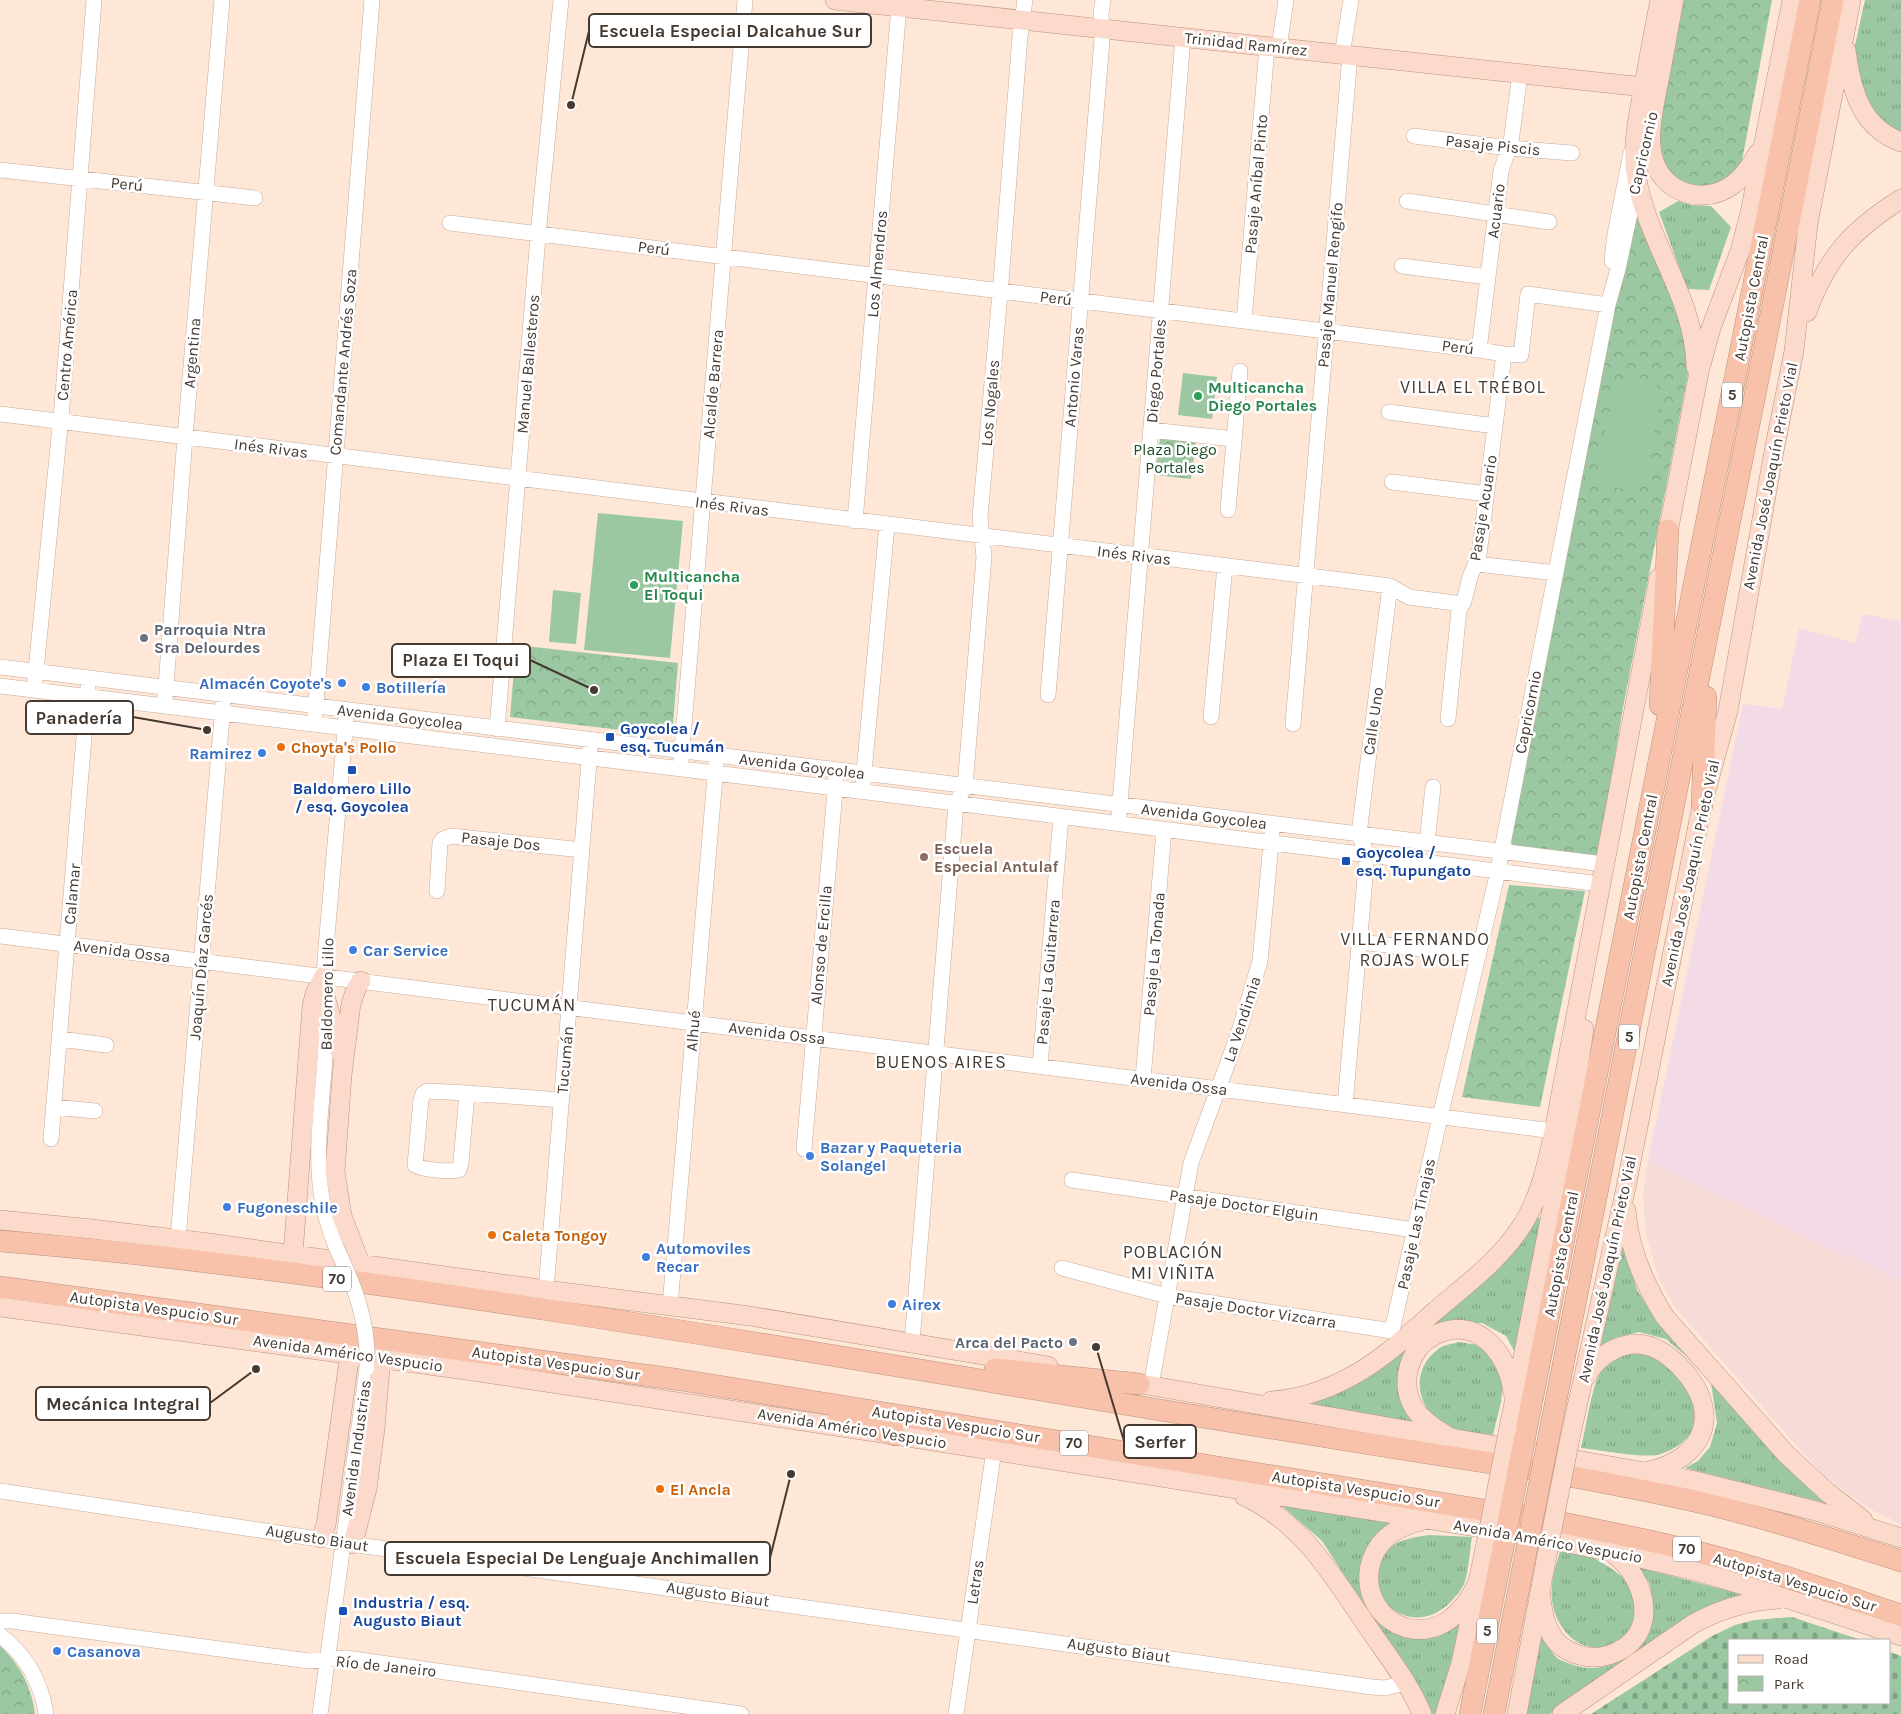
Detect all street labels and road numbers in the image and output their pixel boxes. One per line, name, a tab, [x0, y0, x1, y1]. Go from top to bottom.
street label: Trinidad Ramírez	[1184, 28, 1308, 60]
street label: Capricornio	[1624, 110, 1662, 196]
street label: Pasaje Aníbal Pinto	[1240, 113, 1272, 255]
street label: Pasaje Piscis	[1445, 131, 1541, 159]
street label: Perú	[110, 173, 144, 195]
street label: Acuario	[1483, 182, 1509, 240]
street label: Pasaje Manuel Rengifo	[1313, 202, 1347, 368]
street label: Los Almendros	[863, 210, 891, 318]
street label: Autopista Central	[1730, 234, 1772, 362]
street label: Perú	[637, 237, 671, 259]
street label: Comandante Andrés Soza	[325, 268, 361, 456]
street label: Perú	[1039, 287, 1073, 309]
street label: Centro América	[53, 288, 81, 402]
street label: Manuel Ballesteros	[512, 294, 544, 434]
street label: Argentina	[179, 317, 205, 389]
street label: Diego Portales	[1142, 318, 1170, 424]
street label: Antonio Varas	[1060, 326, 1088, 428]
street label: Alcalde Barrera	[699, 328, 727, 440]
street label: Perú	[1441, 336, 1475, 358]
street label: Los Nogales	[977, 359, 1003, 447]
street label: Avenida José Joaquín Prieto Vial	[1739, 360, 1801, 592]
road number: 5	[1722, 382, 1742, 408]
street label: Inés Rivas	[233, 434, 309, 462]
street label: Pasaje Acuario	[1465, 454, 1501, 562]
street label: Inés Rivas	[694, 492, 770, 520]
street label: Inés Rivas	[1096, 541, 1172, 569]
street label: Capricornio	[1511, 669, 1545, 755]
street label: Calle Uno	[1359, 686, 1387, 756]
street label: Avenida Goycolea	[336, 700, 464, 734]
street label: Avenida Goycolea	[738, 749, 866, 783]
street label: Avenida José Joaquín Prieto Vial	[1657, 758, 1723, 988]
street label: Autopista Central	[1619, 793, 1661, 921]
street label: Avenida Goycolea	[1140, 799, 1268, 833]
street label: Pasaje Dos	[460, 827, 542, 855]
street label: Calamar	[60, 862, 84, 925]
street label: Alonso de Ercilla	[806, 884, 836, 1006]
street label: Pasaje La Tonada	[1139, 891, 1169, 1017]
street label: Joaquín Díaz Garcés	[185, 893, 217, 1041]
street label: Pasaje La Guitarrera	[1032, 898, 1064, 1046]
street label: Avenida Ossa	[72, 936, 172, 966]
street label: Baldomero Lillo	[317, 937, 337, 1051]
street label: La Vendimia	[1219, 974, 1265, 1064]
street label: Alhué	[682, 1010, 704, 1052]
street label: Avenida Ossa	[727, 1018, 827, 1048]
road number: 5	[1619, 1024, 1639, 1050]
street label: Tucumán	[553, 1025, 577, 1095]
street label: Avenida Ossa	[1129, 1069, 1229, 1099]
street label: Avenida José Joaquín Prieto Vial	[1574, 1154, 1640, 1384]
street label: Pasaje Las Tinajas	[1393, 1157, 1439, 1291]
street label: Pasaje Doctor Elguin	[1168, 1185, 1320, 1225]
street label: Autopista Central	[1540, 1190, 1582, 1318]
road number: 70	[323, 1266, 351, 1292]
street label: Autopista Vespucio Sur	[69, 1287, 240, 1329]
street label: Pasaje Doctor Vizcarra	[1174, 1288, 1338, 1332]
street label: Avenida Américo Vespucio	[252, 1330, 444, 1376]
street label: Autopista Vespucio Sur	[471, 1342, 642, 1384]
street label: Avenida Industrias	[337, 1379, 375, 1517]
street label: Autopista Vespucio Sur	[871, 1401, 1041, 1447]
street label: Avenida Américo Vespucio	[756, 1404, 948, 1452]
road number: 70	[1060, 1430, 1088, 1456]
street label: Autopista Vespucio Sur	[1271, 1466, 1441, 1512]
street label: Avenida Américo Vespucio	[1452, 1515, 1644, 1567]
street label: Augusto Biaut	[264, 1520, 370, 1556]
road number: 70	[1673, 1536, 1701, 1562]
street label: Autopista Vespucio Sur	[1711, 1548, 1879, 1616]
street label: Letras	[962, 1559, 988, 1605]
street label: Augusto Biaut	[665, 1577, 771, 1611]
road number: 5	[1477, 1618, 1497, 1644]
street label: Augusto Biaut	[1066, 1633, 1172, 1667]
street label: Río de Janeiro	[335, 1651, 437, 1681]

